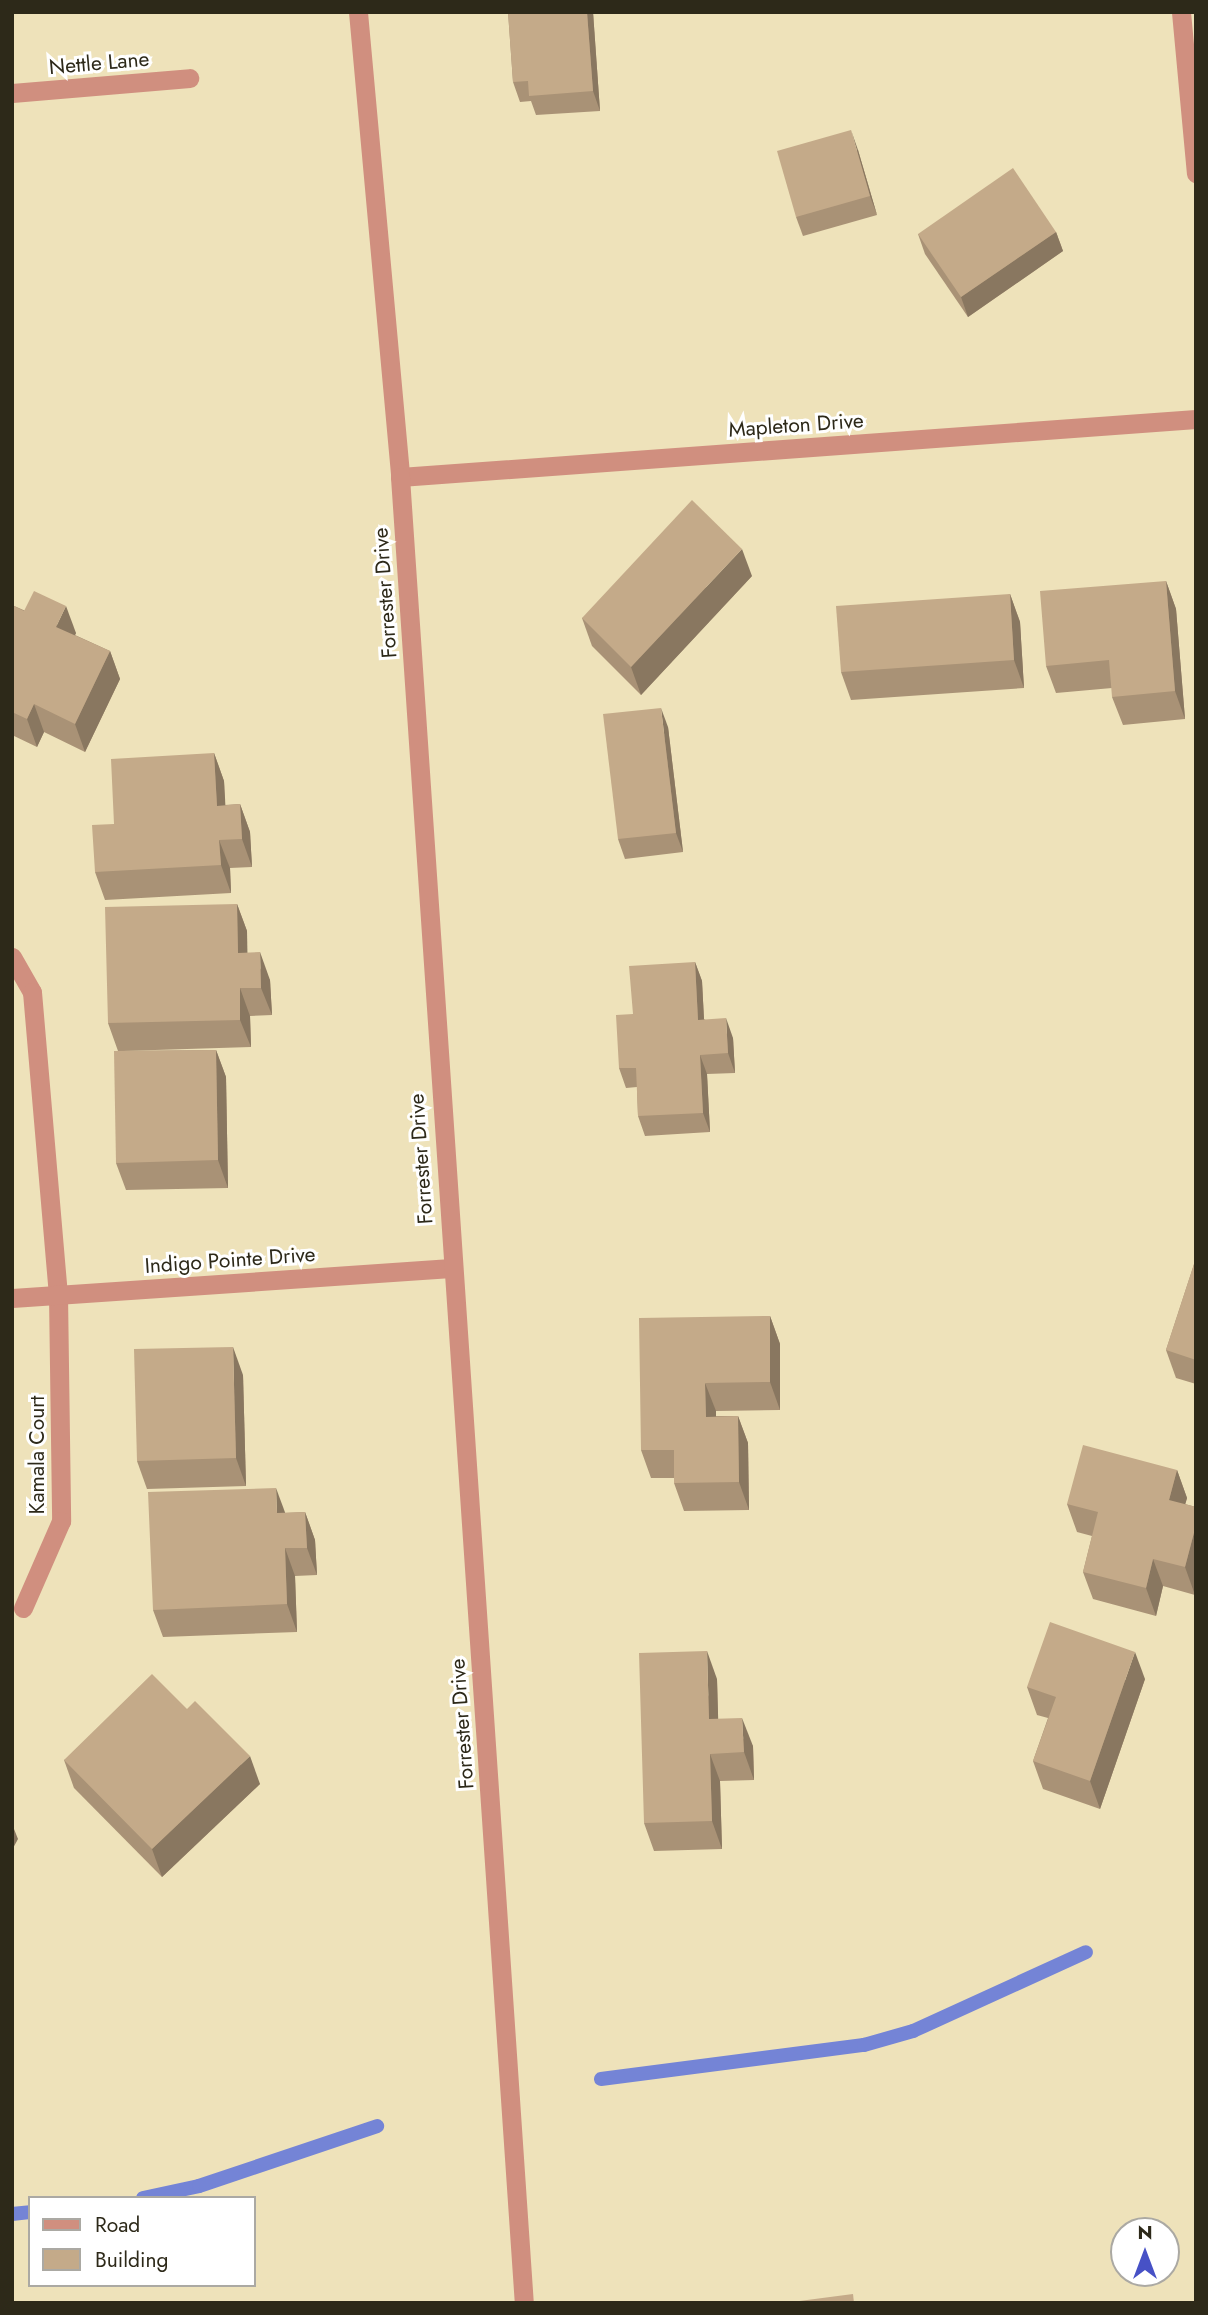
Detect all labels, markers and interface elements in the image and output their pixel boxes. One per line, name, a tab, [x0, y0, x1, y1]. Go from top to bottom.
street label: Nettle Lane	[48, 46, 150, 80]
street label: Mapleton Drive	[728, 408, 864, 442]
street label: Forrester Drive	[368, 527, 402, 659]
street label: Forrester Drive	[404, 1093, 438, 1225]
street label: Indigo Pointe Drive	[144, 1241, 316, 1279]
street label: Kamala Court	[24, 1396, 50, 1514]
street label: Forrester Drive	[445, 1658, 479, 1790]
legend	[28, 2196, 256, 2287]
text: Road	[95, 2210, 140, 2240]
north arrow	[1110, 2217, 1180, 2287]
text: N	[1137, 2219, 1153, 2246]
text: Building	[95, 2245, 168, 2275]

